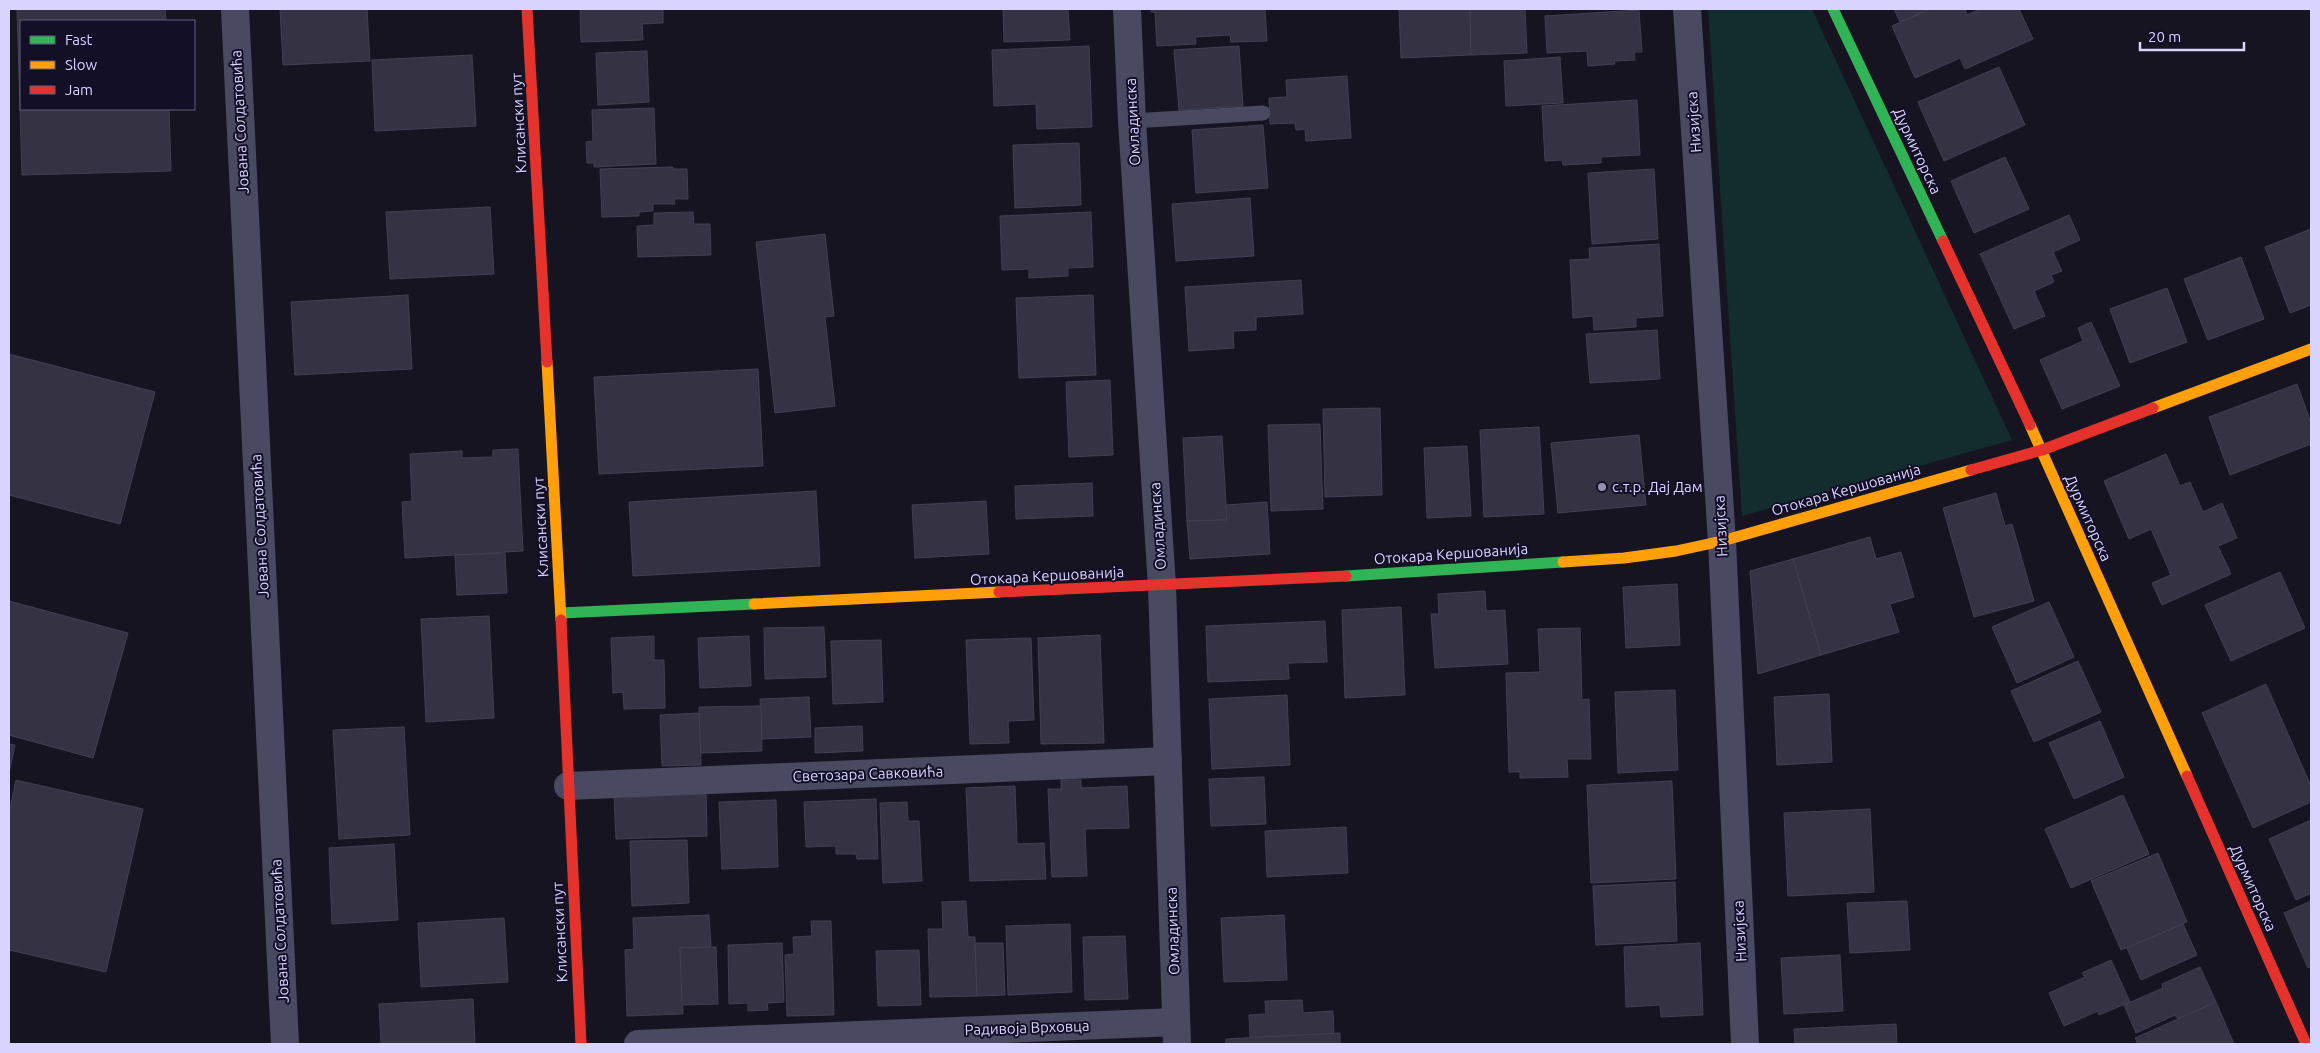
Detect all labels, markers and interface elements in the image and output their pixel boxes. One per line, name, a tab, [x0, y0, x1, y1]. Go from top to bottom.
legend	[20, 20, 195, 110]
scale bar	[2140, 20, 2244, 52]
text: 20 m	[2148, 28, 2181, 45]
text: Fast	[65, 31, 93, 48]
street label: Јована Солдатовића	[227, 50, 252, 194]
text: Slow	[65, 56, 98, 73]
street label: Клисански пут	[507, 72, 530, 174]
street label: Омладинска	[1122, 78, 1143, 166]
text: Jam	[65, 81, 93, 98]
street label: Низијска	[1683, 91, 1704, 153]
street label: Дурмиторска	[1890, 105, 1945, 197]
street label: Јована Солдатовића	[247, 454, 272, 598]
street label: Отокара Кершованија	[1769, 460, 1922, 519]
street label: Дурмиторска	[2062, 472, 2115, 564]
street label: Клисански пут	[529, 476, 552, 578]
place label: с.т.р. Дај Дам	[1612, 478, 1703, 495]
marker: с.т.р. Дај Дам	[1596, 481, 1608, 493]
street label: Омладинска	[1146, 482, 1169, 570]
street label: Низијска	[1710, 495, 1731, 557]
street label: Отокара Кершованија	[1373, 540, 1529, 567]
street label: Отокара Кершованија	[969, 563, 1125, 588]
street label: Светозара Савковића	[792, 762, 944, 785]
street label: Дурмиторска	[2227, 842, 2280, 934]
street label: Јована Солдатовића	[267, 859, 292, 1003]
street label: Клисански пут	[548, 881, 571, 983]
street label: Омладинска	[1162, 887, 1183, 975]
street label: Низијска	[1729, 900, 1750, 962]
street label: Радивоја Врховца	[964, 1017, 1090, 1038]

